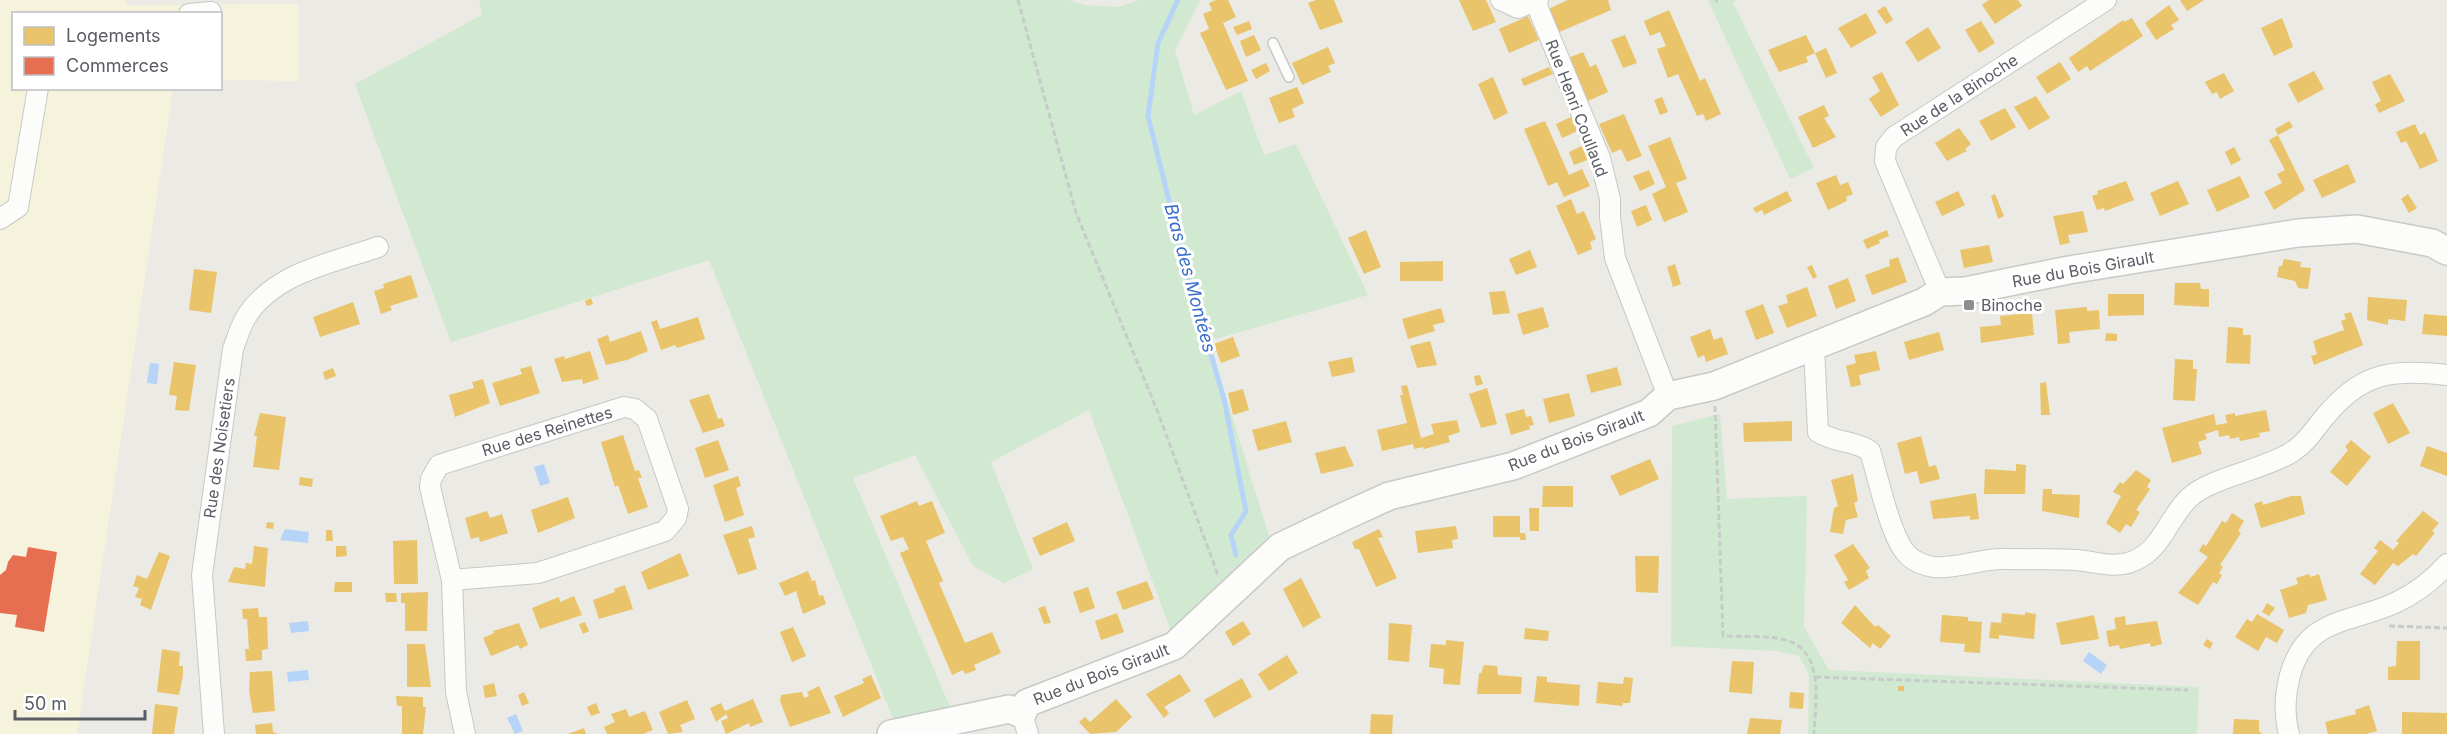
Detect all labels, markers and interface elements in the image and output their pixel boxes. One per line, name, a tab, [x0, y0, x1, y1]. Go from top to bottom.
legend	[12, 12, 222, 90]
text: Logements	[66, 25, 161, 46]
street label: Rue Henri Coullaud	[1542, 36, 1612, 180]
street label: Rue de la Binoche	[1897, 50, 2021, 140]
text: Commerces	[66, 55, 169, 76]
water label: Bras des Montées	[1160, 201, 1220, 355]
street label: Rue du Bois Girault	[2010, 247, 2156, 291]
place label: Binoche	[1981, 295, 2042, 315]
marker: Binoche	[1962, 298, 1976, 312]
street label: Rue des Noisetiers	[199, 376, 239, 520]
street label: Rue des Reinettes	[479, 402, 615, 460]
street label: Rue du Bois Girault	[1505, 405, 1647, 475]
street label: Rue du Bois Girault	[1030, 639, 1172, 709]
scale bar	[15, 683, 146, 721]
text: 50 m	[24, 693, 67, 714]

